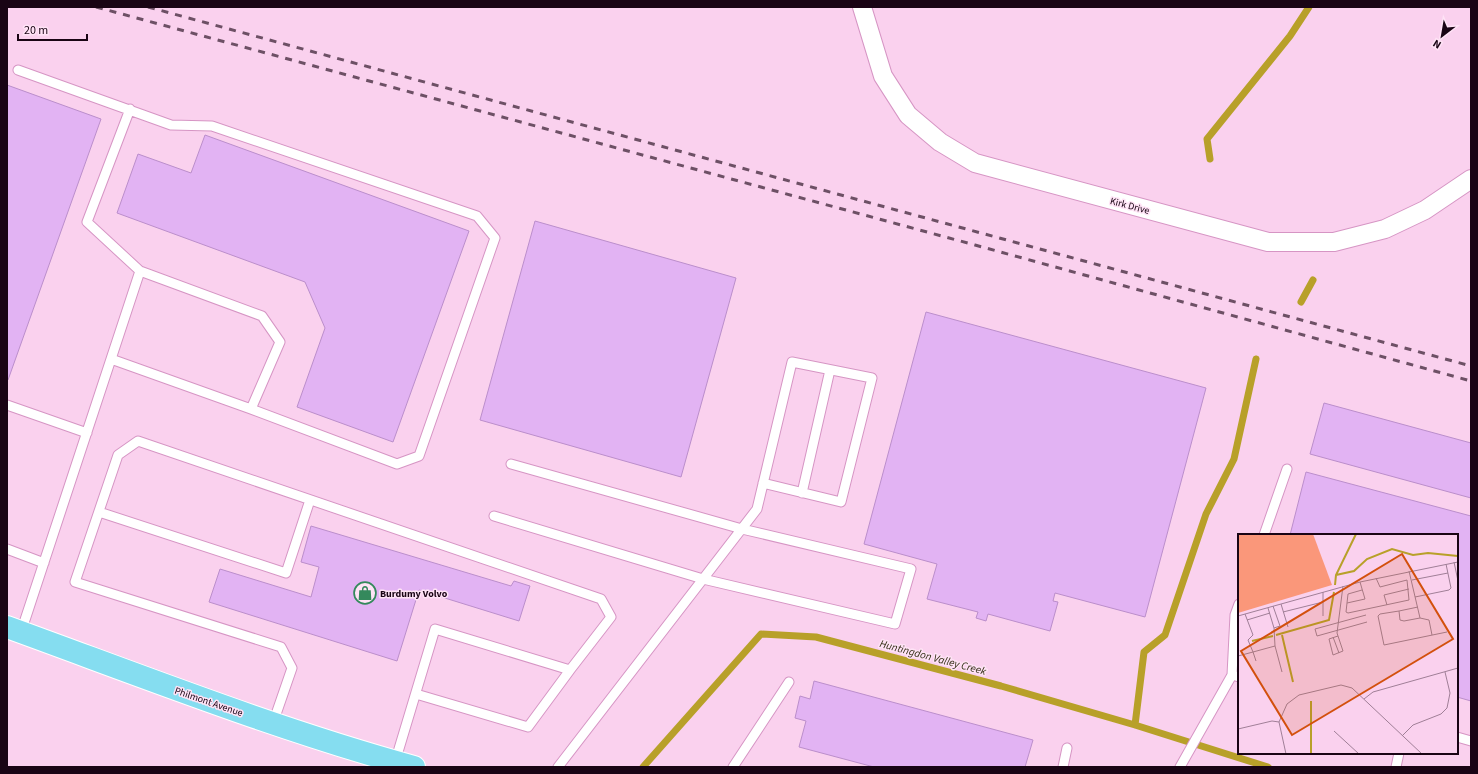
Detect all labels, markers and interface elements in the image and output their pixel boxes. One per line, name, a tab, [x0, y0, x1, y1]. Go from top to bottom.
scale bar	[18, 16, 87, 42]
north arrow	[1422, 16, 1462, 56]
text: 20 m	[24, 22, 48, 39]
text: N	[1430, 36, 1444, 52]
street label: Kirk Drive	[1108, 194, 1151, 218]
inset map	[1238, 534, 1458, 754]
shop icon: Burdumy Volvo	[352, 580, 378, 606]
place label: Burdumy Volvo	[380, 587, 448, 601]
water label: Huntingdon Valley Creek	[878, 636, 989, 679]
street label: Philmont Avenue	[173, 684, 245, 720]

